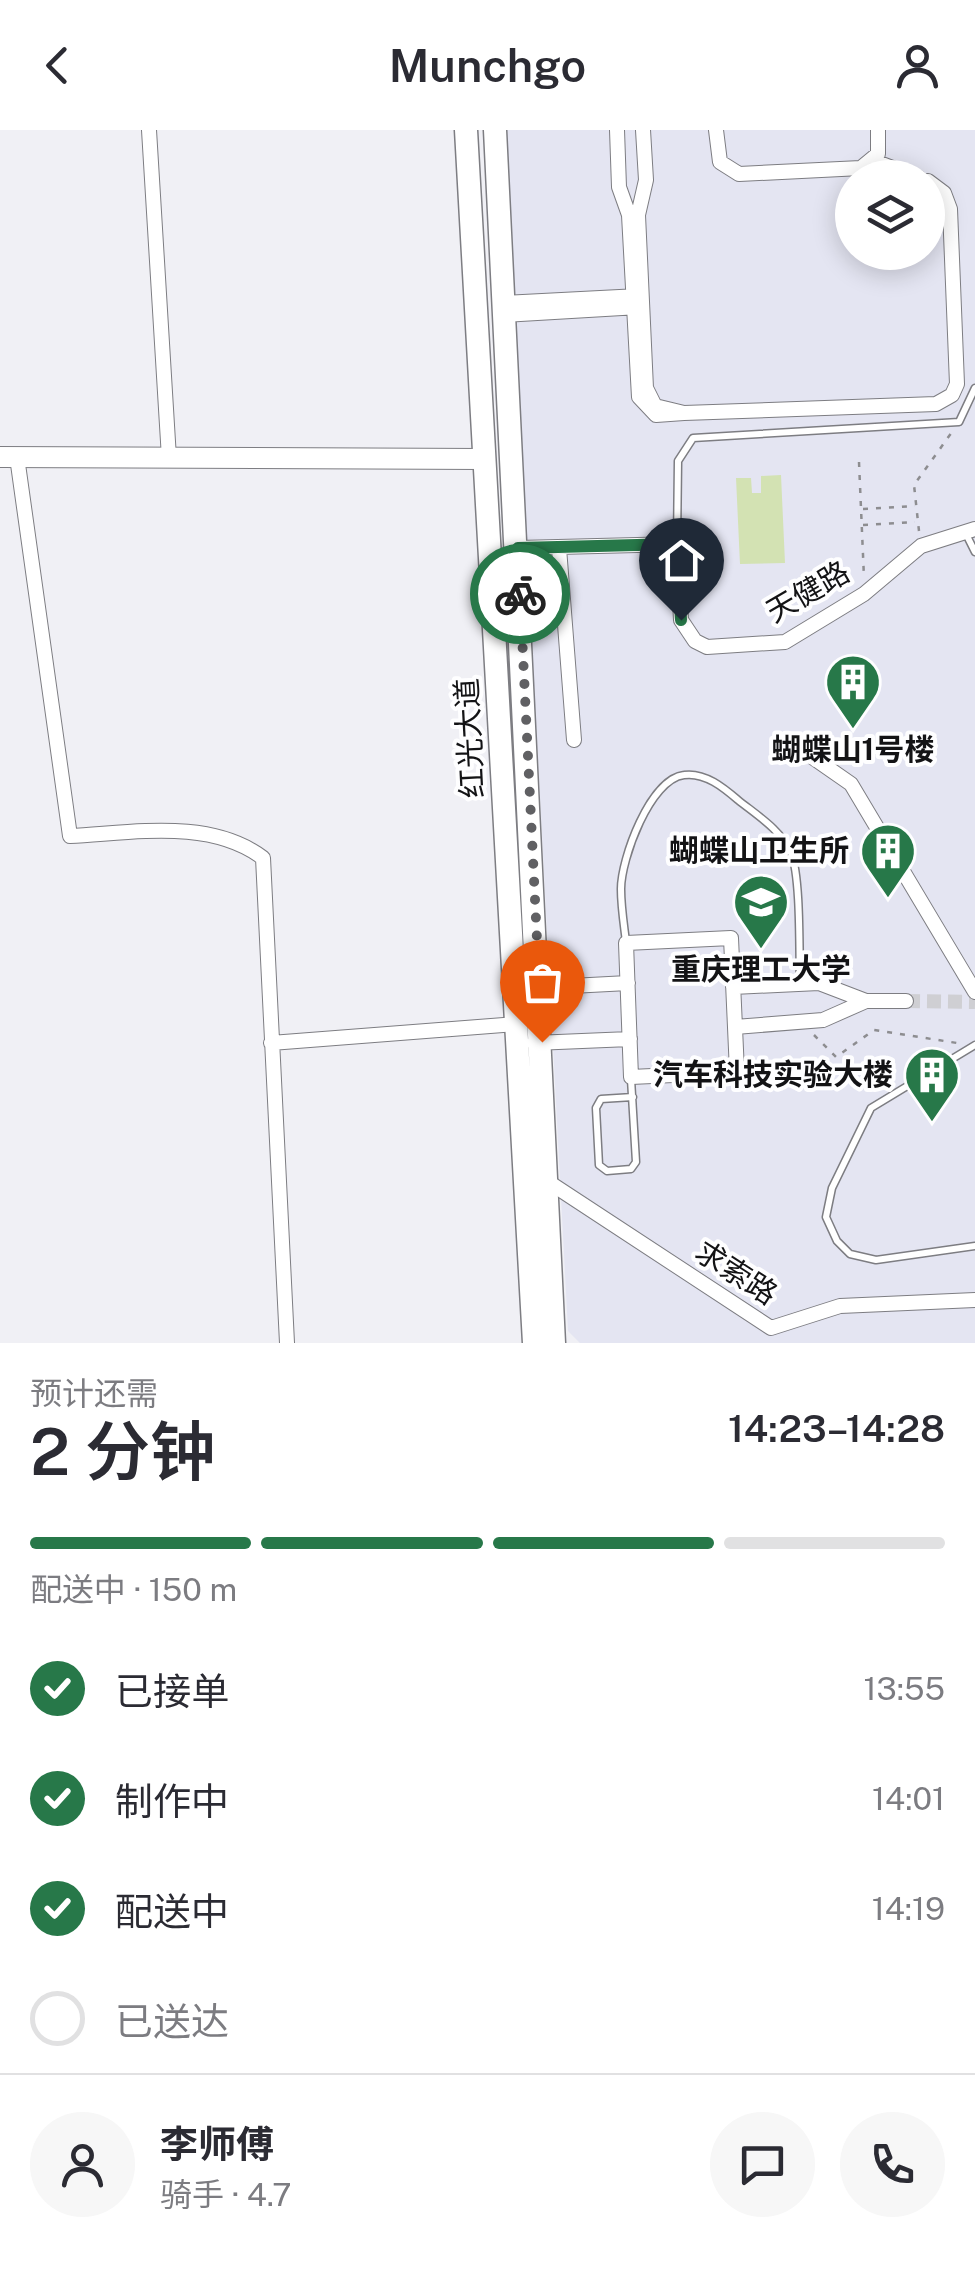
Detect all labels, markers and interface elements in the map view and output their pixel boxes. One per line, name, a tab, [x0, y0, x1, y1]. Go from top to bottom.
icon: back	[30, 38, 85, 93]
icon: person	[890, 38, 945, 93]
text: Munchgo	[389, 39, 586, 92]
map controls	[835, 160, 945, 270]
button: layers	[835, 160, 945, 270]
pin	[639, 518, 724, 621]
icon: home	[654, 533, 709, 588]
courier	[470, 544, 570, 644]
street label: 天健路	[760, 553, 855, 629]
icon: bike	[493, 567, 548, 622]
building icon: 蝴蝶山1号楼	[823, 652, 883, 731]
street label: 红光大道	[448, 677, 490, 799]
place label: 蝴蝶山1号楼	[772, 731, 934, 767]
building icon: 蝴蝶山卫生所	[858, 821, 918, 900]
place label: 蝴蝶山卫生所	[669, 832, 849, 868]
school or university icon: 重庆理工大学	[731, 872, 791, 951]
pin	[500, 940, 585, 1043]
place label: 重庆理工大学	[671, 951, 851, 987]
icon: bag	[515, 955, 570, 1010]
building icon: 汽车科技实验大楼	[902, 1045, 962, 1124]
place label: 汽车科技实验大楼	[653, 1056, 893, 1092]
street label: 求索路	[689, 1233, 784, 1312]
text: 预计还需	[30, 1375, 158, 1412]
text: 14:23–14:28	[728, 1406, 945, 1451]
text: 2 分钟	[30, 1413, 215, 1490]
text: 配送中 · 150 m	[30, 1571, 237, 1608]
icon: check	[30, 1661, 85, 1716]
text: 已接单	[115, 1669, 229, 1714]
text: 13:55	[864, 1670, 945, 1707]
icon: check	[30, 1771, 85, 1826]
text: 制作中	[115, 1779, 229, 1824]
text: 14:01	[872, 1780, 945, 1817]
icon: check	[30, 1881, 85, 1936]
text: 配送中	[115, 1889, 229, 1934]
text: 14:19	[872, 1890, 945, 1927]
text: 已送达	[115, 1999, 229, 2044]
button: person	[30, 2112, 135, 2217]
button: chat	[710, 2112, 815, 2217]
button: phone	[840, 2112, 945, 2217]
text: 李师傅	[160, 2122, 274, 2167]
text: 骑手 · 4.7	[160, 2176, 292, 2213]

